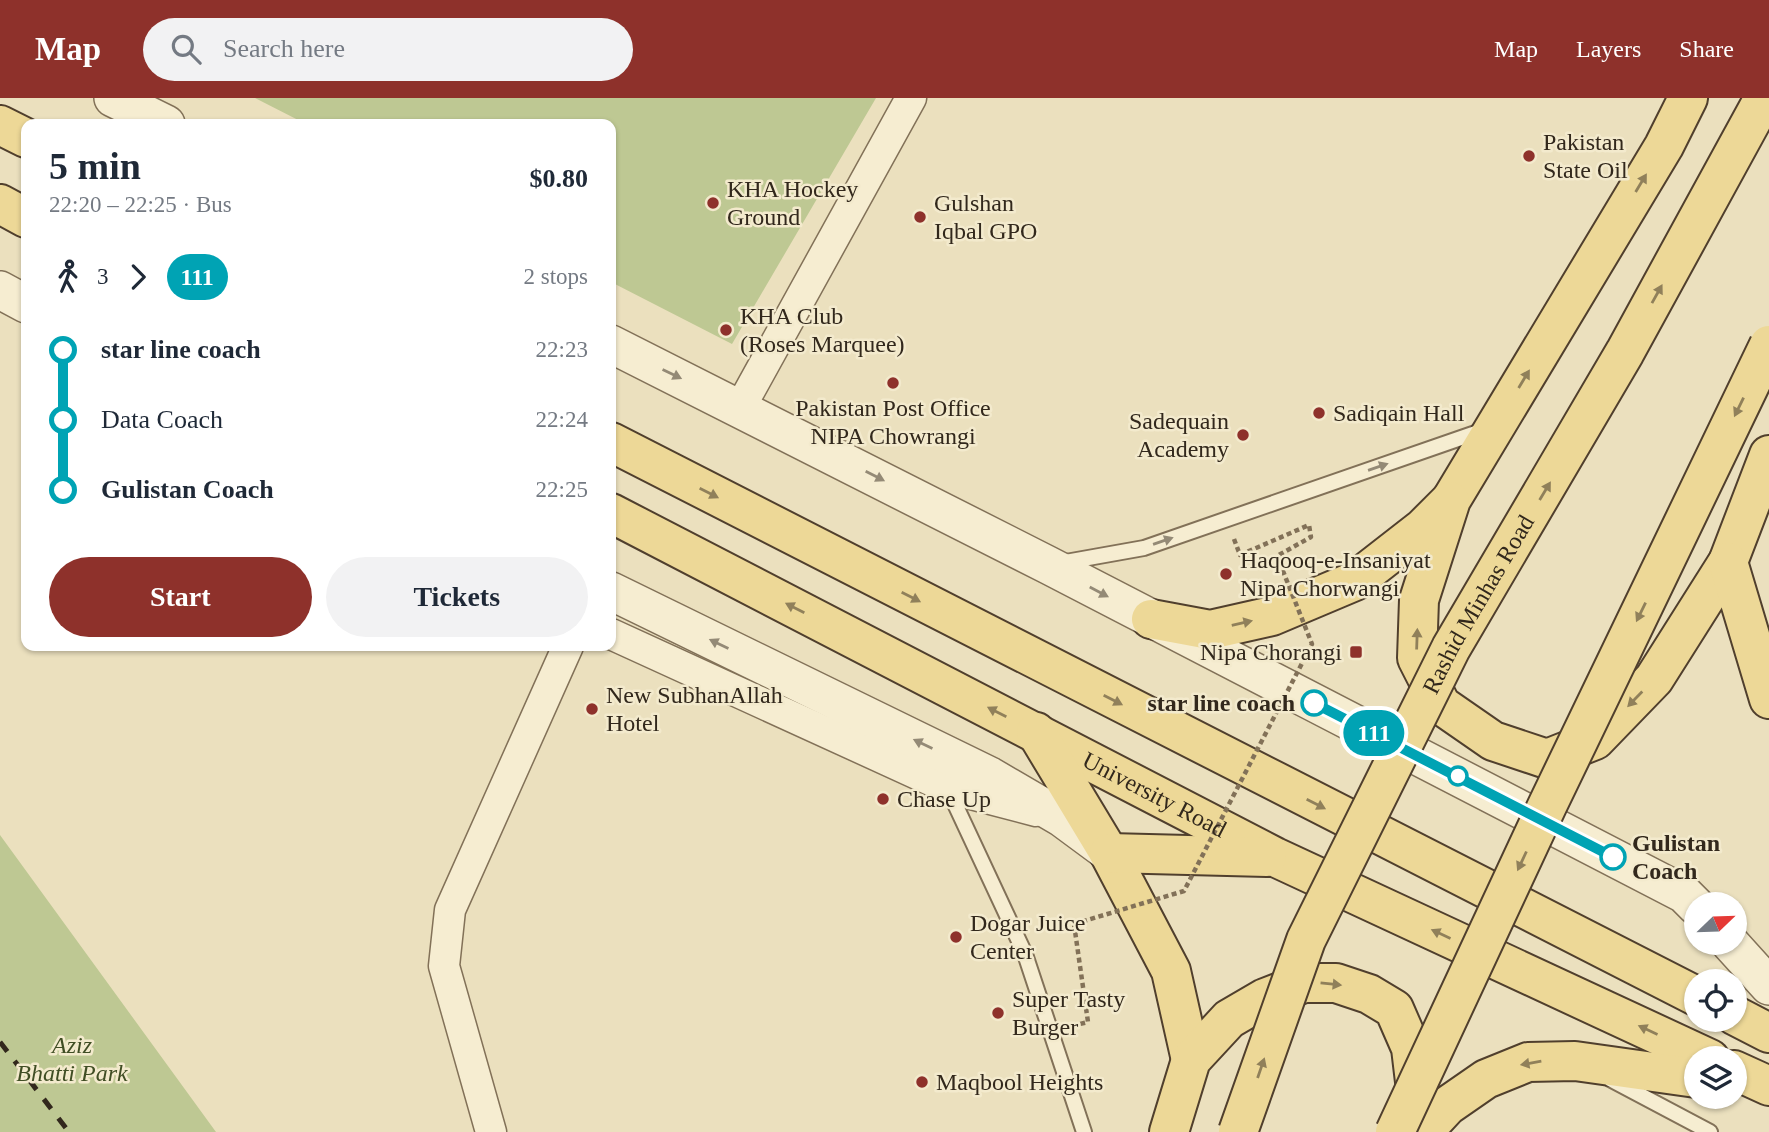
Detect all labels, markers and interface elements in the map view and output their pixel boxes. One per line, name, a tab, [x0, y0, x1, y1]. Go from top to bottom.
search box	[143, 18, 633, 81]
icon: search	[167, 30, 205, 68]
text: Map	[35, 31, 101, 67]
text: Search here	[223, 34, 345, 63]
text: Map	[1494, 36, 1538, 62]
text: Layers	[1576, 36, 1641, 62]
text: Share	[1679, 36, 1734, 62]
place label: Pakistan State Oil	[1543, 129, 1628, 183]
text: 5 min	[49, 145, 141, 187]
marker: Pakistan State Oil	[1521, 148, 1537, 164]
text: $0.80	[530, 164, 588, 193]
one-way arrow	[1635, 174, 1648, 193]
place label: KHA Hockey Ground	[727, 176, 858, 230]
place label: Gulshan Iqbal GPO	[934, 190, 1037, 244]
text: 22:20 – 22:25 · Bus	[49, 192, 232, 217]
marker: KHA Hockey Ground	[705, 195, 721, 211]
marker: Gulshan Iqbal GPO	[912, 209, 928, 225]
icon: walk	[49, 258, 87, 296]
icon: forward	[119, 258, 157, 296]
text: 3	[97, 264, 109, 289]
text: 111	[181, 264, 214, 290]
text: 2 stops	[523, 264, 588, 289]
one-way arrow	[1651, 284, 1663, 303]
place label: KHA Club (Roses Marquee)	[740, 303, 905, 357]
marker: KHA Club (Roses Marquee)	[718, 322, 734, 338]
text: star line coach	[101, 335, 261, 364]
text: 22:23	[536, 337, 588, 362]
one-way arrow	[662, 368, 682, 380]
one-way arrow	[1518, 369, 1531, 388]
marker: Pakistan Post Office NIPA Chowrangi	[885, 375, 901, 391]
place label: Pakistan Post Office NIPA Chowrangi	[795, 395, 991, 449]
one-way arrow	[1734, 397, 1745, 417]
place label: Sadiqain Hall	[1333, 400, 1465, 426]
text: Data Coach	[101, 405, 223, 434]
marker: Sadiqain Hall	[1311, 405, 1327, 421]
text: 22:24	[536, 407, 588, 432]
place label: Sadequain Academy	[1129, 408, 1229, 462]
marker: Sadequain Academy	[1235, 427, 1251, 443]
one-way arrow	[1368, 461, 1389, 472]
one-way arrow	[865, 471, 885, 482]
text: Gulistan Coach	[101, 475, 274, 504]
text: 22:25	[536, 477, 588, 502]
one-way arrow	[1538, 482, 1551, 501]
one-way arrow	[699, 486, 719, 498]
street label: Rashid Minhas Road	[1417, 510, 1539, 698]
one-way arrow	[1152, 535, 1173, 546]
place label: Haqooq-e-Insaniyat Nipa Chorwangi	[1240, 547, 1431, 601]
button: Start	[49, 557, 312, 637]
button: Tickets	[326, 557, 588, 637]
marker: Haqooq-e-Insaniyat Nipa Chorwangi	[1218, 566, 1234, 582]
one-way arrow	[1089, 586, 1109, 597]
one-way arrow	[901, 591, 921, 602]
one-way arrow	[785, 602, 805, 613]
one-way arrow	[1635, 602, 1646, 622]
one-way arrow	[1231, 617, 1253, 628]
one-way arrow	[1412, 628, 1423, 650]
one-way arrow	[709, 638, 729, 650]
place label: Nipa Chorangi	[1200, 639, 1342, 665]
marker: Nipa Chorangi	[1348, 644, 1364, 660]
place label: New SubhanAllah Hotel	[606, 682, 783, 736]
place label: star line coach	[1147, 690, 1295, 716]
marker: star line coach	[1301, 690, 1327, 716]
one-way arrow	[1627, 690, 1643, 707]
one-way arrow	[1103, 695, 1123, 706]
marker: New SubhanAllah Hotel	[584, 701, 600, 717]
one-way arrow	[987, 707, 1007, 718]
line badge: 111	[1334, 710, 1414, 756]
text: 111	[1357, 720, 1391, 746]
one-way arrow	[913, 738, 933, 750]
street label: University Road	[1078, 747, 1231, 842]
unlabelled marker	[1448, 766, 1468, 786]
place label: Chase Up	[897, 786, 991, 812]
marker: Chase Up	[875, 791, 891, 807]
one-way arrow	[1306, 798, 1326, 809]
place label: Gulistan Coach	[1632, 830, 1720, 884]
marker: Gulistan Coach	[1600, 844, 1626, 870]
one-way arrow	[1516, 851, 1528, 871]
north arrow	[1684, 892, 1746, 956]
map controls	[1684, 892, 1747, 1109]
place label: Dogar Juice Center	[970, 910, 1085, 964]
one-way arrow	[1431, 928, 1451, 940]
marker: Dogar Juice Center	[948, 929, 964, 945]
button: locate	[1684, 969, 1747, 1032]
one-way arrow	[1320, 979, 1342, 990]
place label: Super Tasty Burger	[1012, 986, 1125, 1040]
marker: Super Tasty Burger	[990, 1005, 1006, 1021]
one-way arrow	[1638, 1024, 1658, 1036]
park label: Aziz Bhatti Park	[16, 1032, 128, 1086]
button: layers	[1684, 1046, 1747, 1109]
one-way arrow	[1256, 1057, 1267, 1078]
one-way arrow	[1520, 1058, 1542, 1069]
place label: Maqbool Heights	[936, 1069, 1103, 1095]
marker: Maqbool Heights	[914, 1074, 930, 1090]

